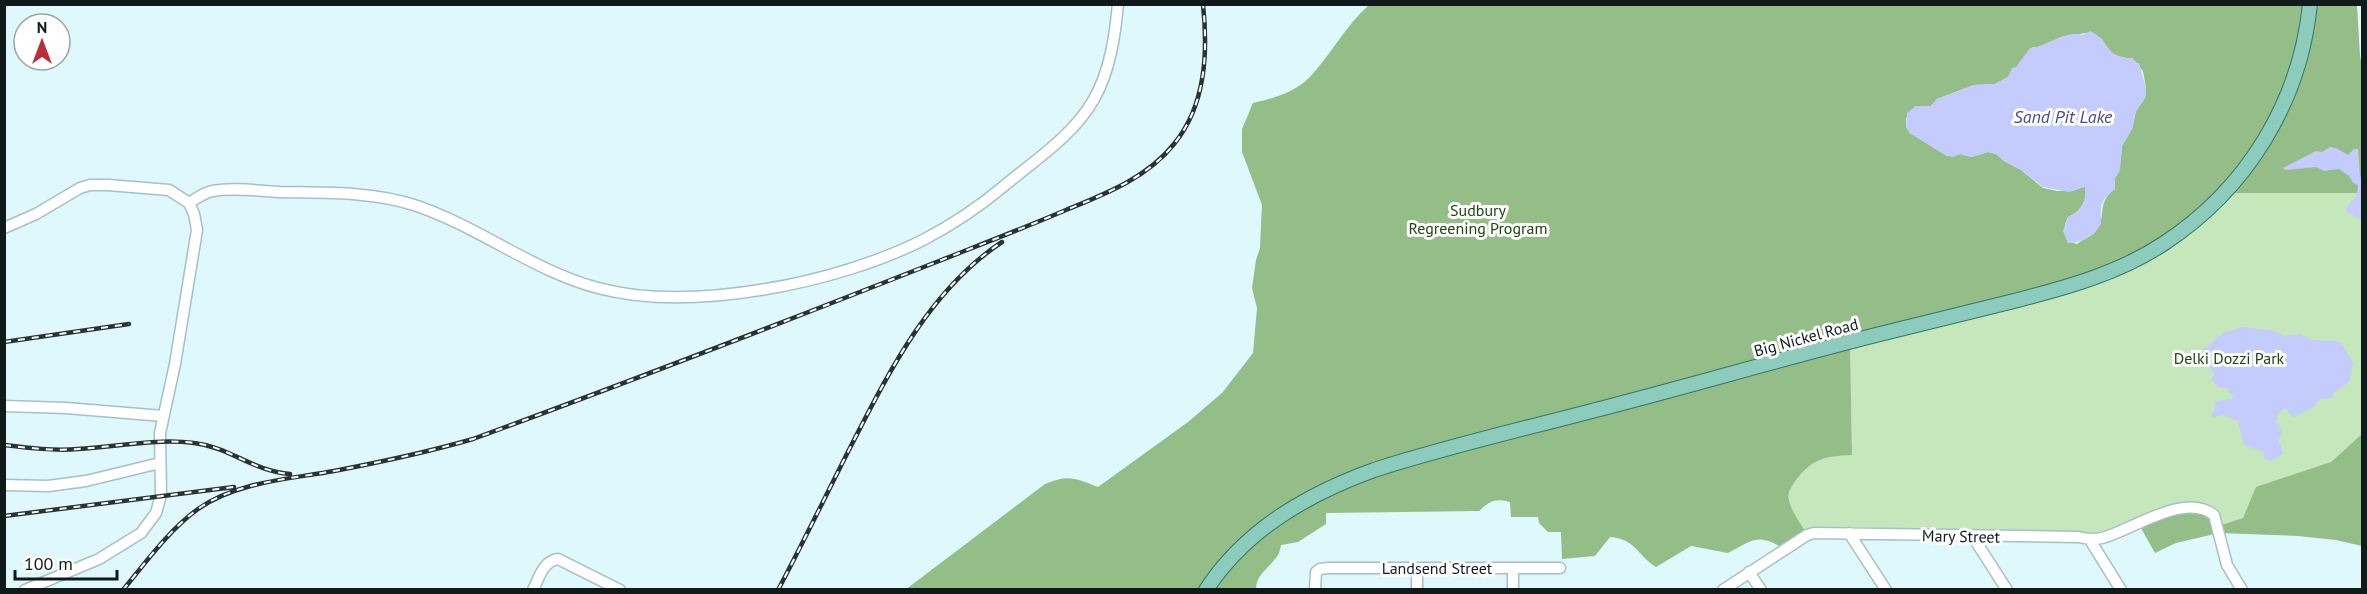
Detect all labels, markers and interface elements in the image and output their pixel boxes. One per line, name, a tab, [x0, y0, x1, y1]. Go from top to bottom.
north arrow	[12, 12, 72, 72]
text: N	[37, 17, 47, 37]
water label: Sand Pit Lake	[2014, 105, 2113, 128]
park label: Sudbury Regreening Program	[1409, 200, 1547, 238]
street label: Big Nickel Road	[1752, 313, 1860, 361]
park label: Delki Dozzi Park	[2174, 348, 2285, 368]
street label: Mary Street	[1922, 525, 2001, 547]
scale bar	[15, 543, 117, 581]
text: 100 m	[24, 552, 73, 575]
street label: Landsend Street	[1382, 558, 1493, 578]

